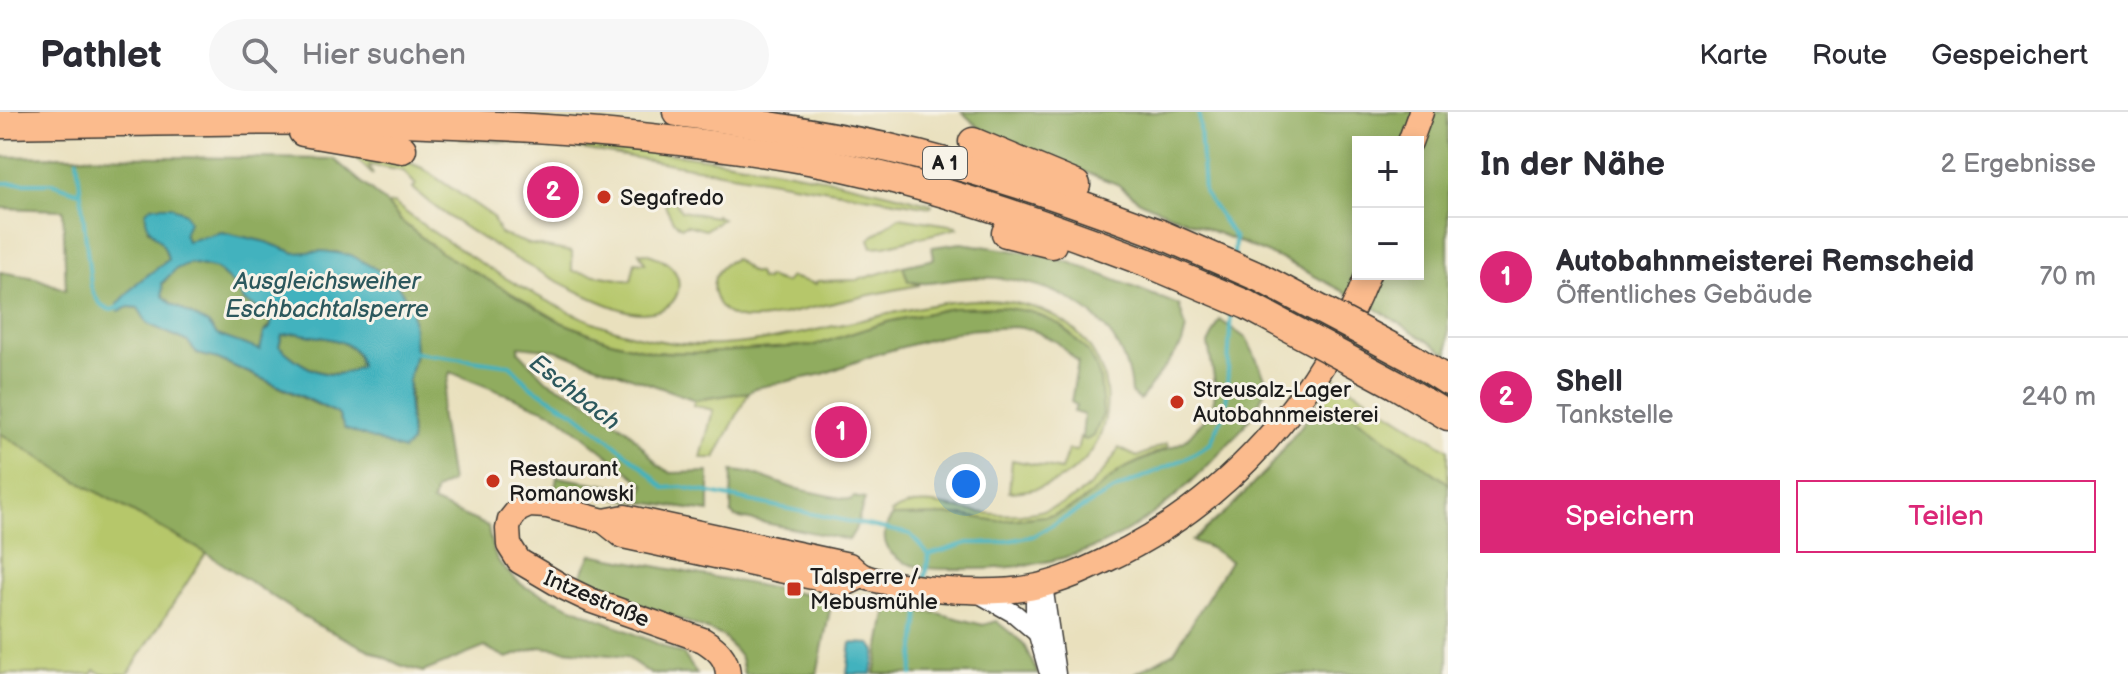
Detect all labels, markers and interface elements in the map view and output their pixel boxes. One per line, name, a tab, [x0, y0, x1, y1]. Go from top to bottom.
search box	[209, 19, 769, 91]
text: Pathlet	[40, 33, 161, 78]
icon: search	[237, 33, 281, 77]
text: Hier suchen	[301, 37, 466, 73]
text: Karte	[1699, 39, 1768, 72]
text: Route	[1812, 39, 1887, 72]
text: Gespeichert	[1931, 39, 2088, 72]
map controls	[1352, 136, 1424, 280]
button: +	[1352, 136, 1424, 208]
text: In der Nähe	[1480, 144, 1665, 185]
road number: A 1	[923, 147, 967, 179]
text: 2 Ergebnisse	[1941, 149, 2096, 180]
pin: 2	[527, 162, 579, 222]
place label: Segafredo	[620, 185, 724, 212]
marker: Segafredo	[595, 188, 613, 206]
button: −	[1352, 208, 1424, 280]
text: Autobahnmeisterei Remscheid	[1556, 244, 1974, 280]
text: 1	[1501, 262, 1511, 293]
text: 70 m	[2039, 262, 2096, 293]
water label: Ausgleichsweiher Eschbachtalsperre	[225, 267, 429, 324]
text: Öffentliches Gebäude	[1556, 280, 1812, 311]
water label: Eschbach	[524, 348, 626, 437]
text: Shell	[1556, 364, 1623, 400]
place label: Streusalz-Lager Autobahnmeisterei	[1193, 377, 1379, 429]
text: 2	[1498, 382, 1514, 413]
text: 240 m	[2021, 382, 2096, 413]
marker: Streusalz-Lager Autobahnmeisterei	[1168, 393, 1186, 411]
text: Tankstelle	[1556, 400, 1673, 431]
pin: 1	[815, 402, 867, 462]
place label: Restaurant Romanowski	[509, 456, 634, 508]
your location	[946, 464, 986, 504]
marker: Restaurant Romanowski	[484, 472, 502, 490]
button: Speichern	[1480, 480, 1780, 553]
button: Teilen	[1796, 480, 2096, 553]
place label: Talsperre / Mebusmühle	[810, 564, 938, 616]
street label: Intzestraße	[540, 565, 653, 634]
marker: Talsperre / Mebusmühle	[785, 580, 803, 598]

